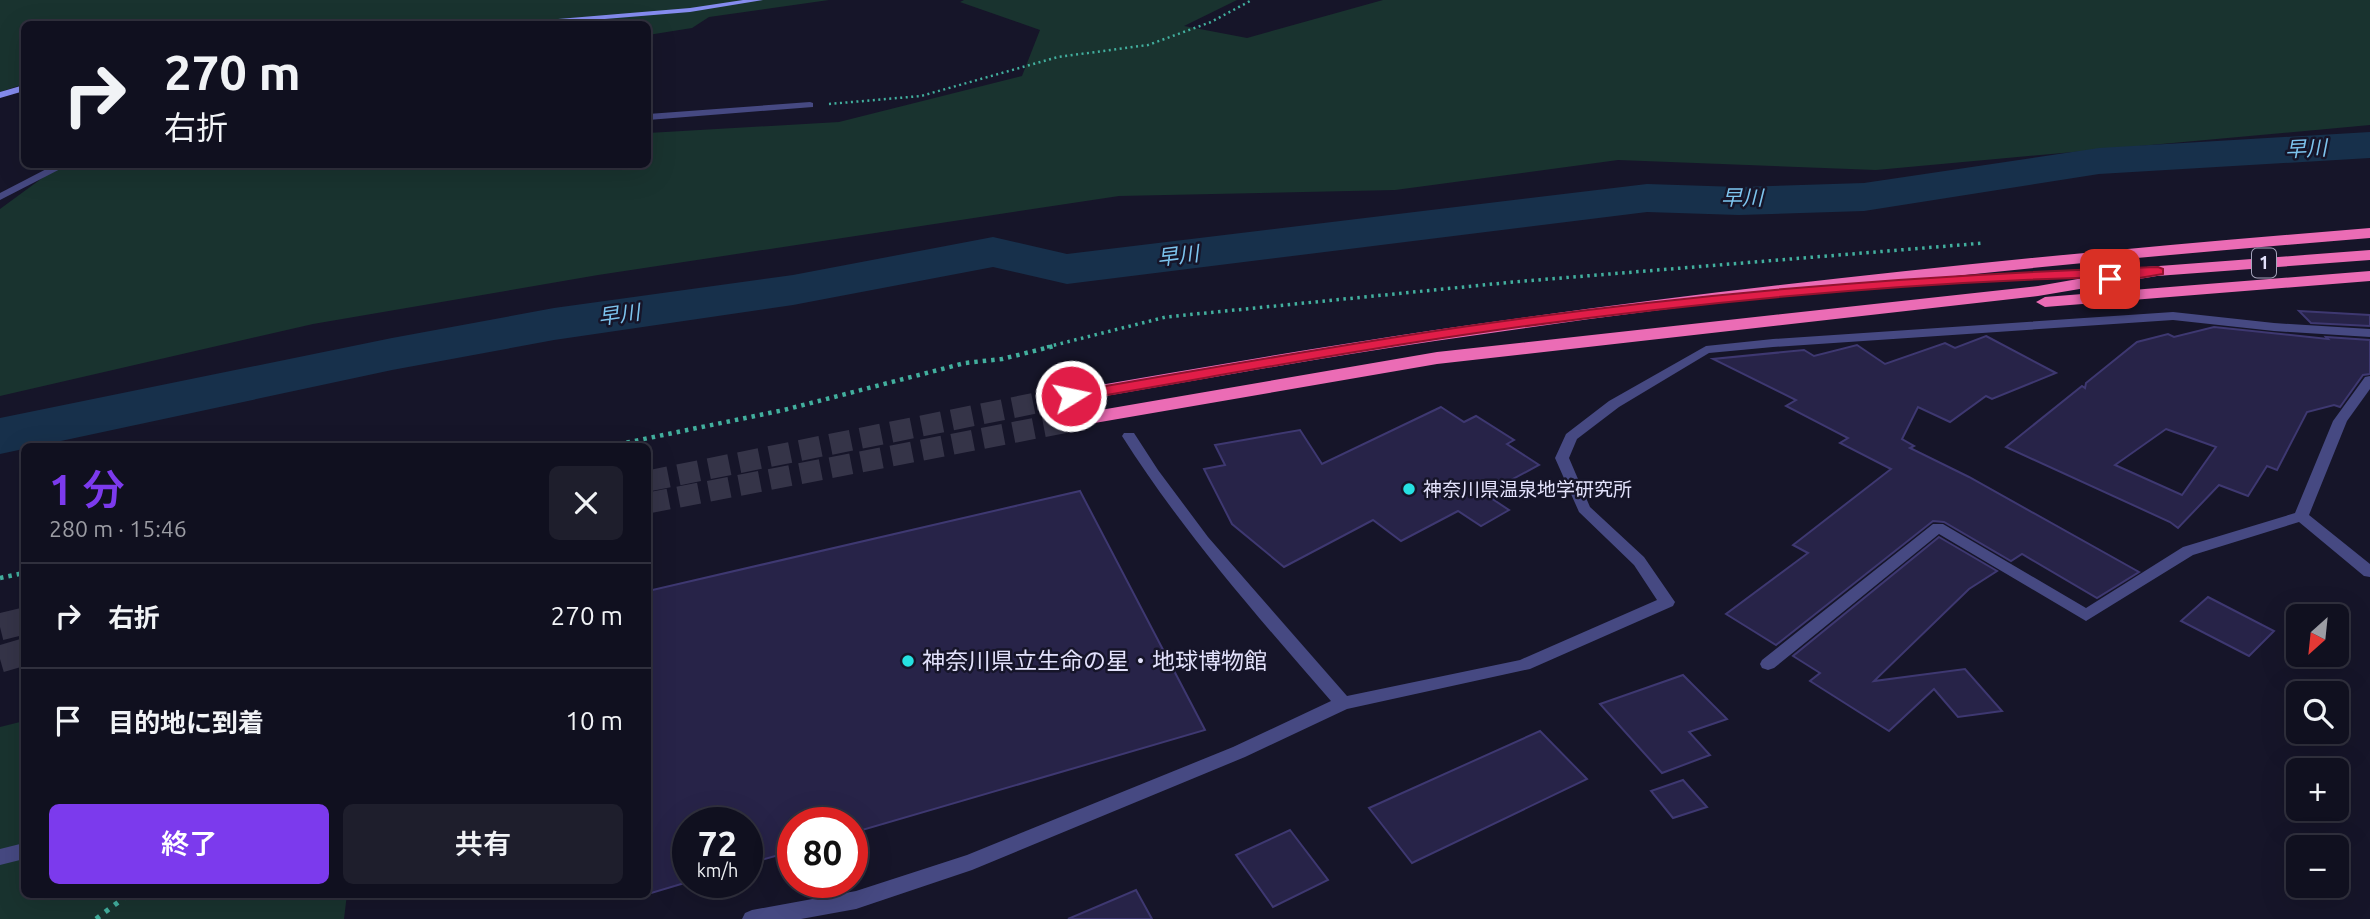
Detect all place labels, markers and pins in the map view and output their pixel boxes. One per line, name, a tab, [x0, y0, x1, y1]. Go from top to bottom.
pin	[2080, 249, 2140, 309]
place label: 神奈川県温泉地学研究所	[1423, 478, 1632, 500]
marker: 神奈川県温泉地学研究所	[1401, 481, 1417, 497]
place label: 神奈川県立生命の星・地球博物館	[922, 648, 1267, 673]
marker: 神奈川県立生命の星・地球博物館	[900, 653, 916, 669]

